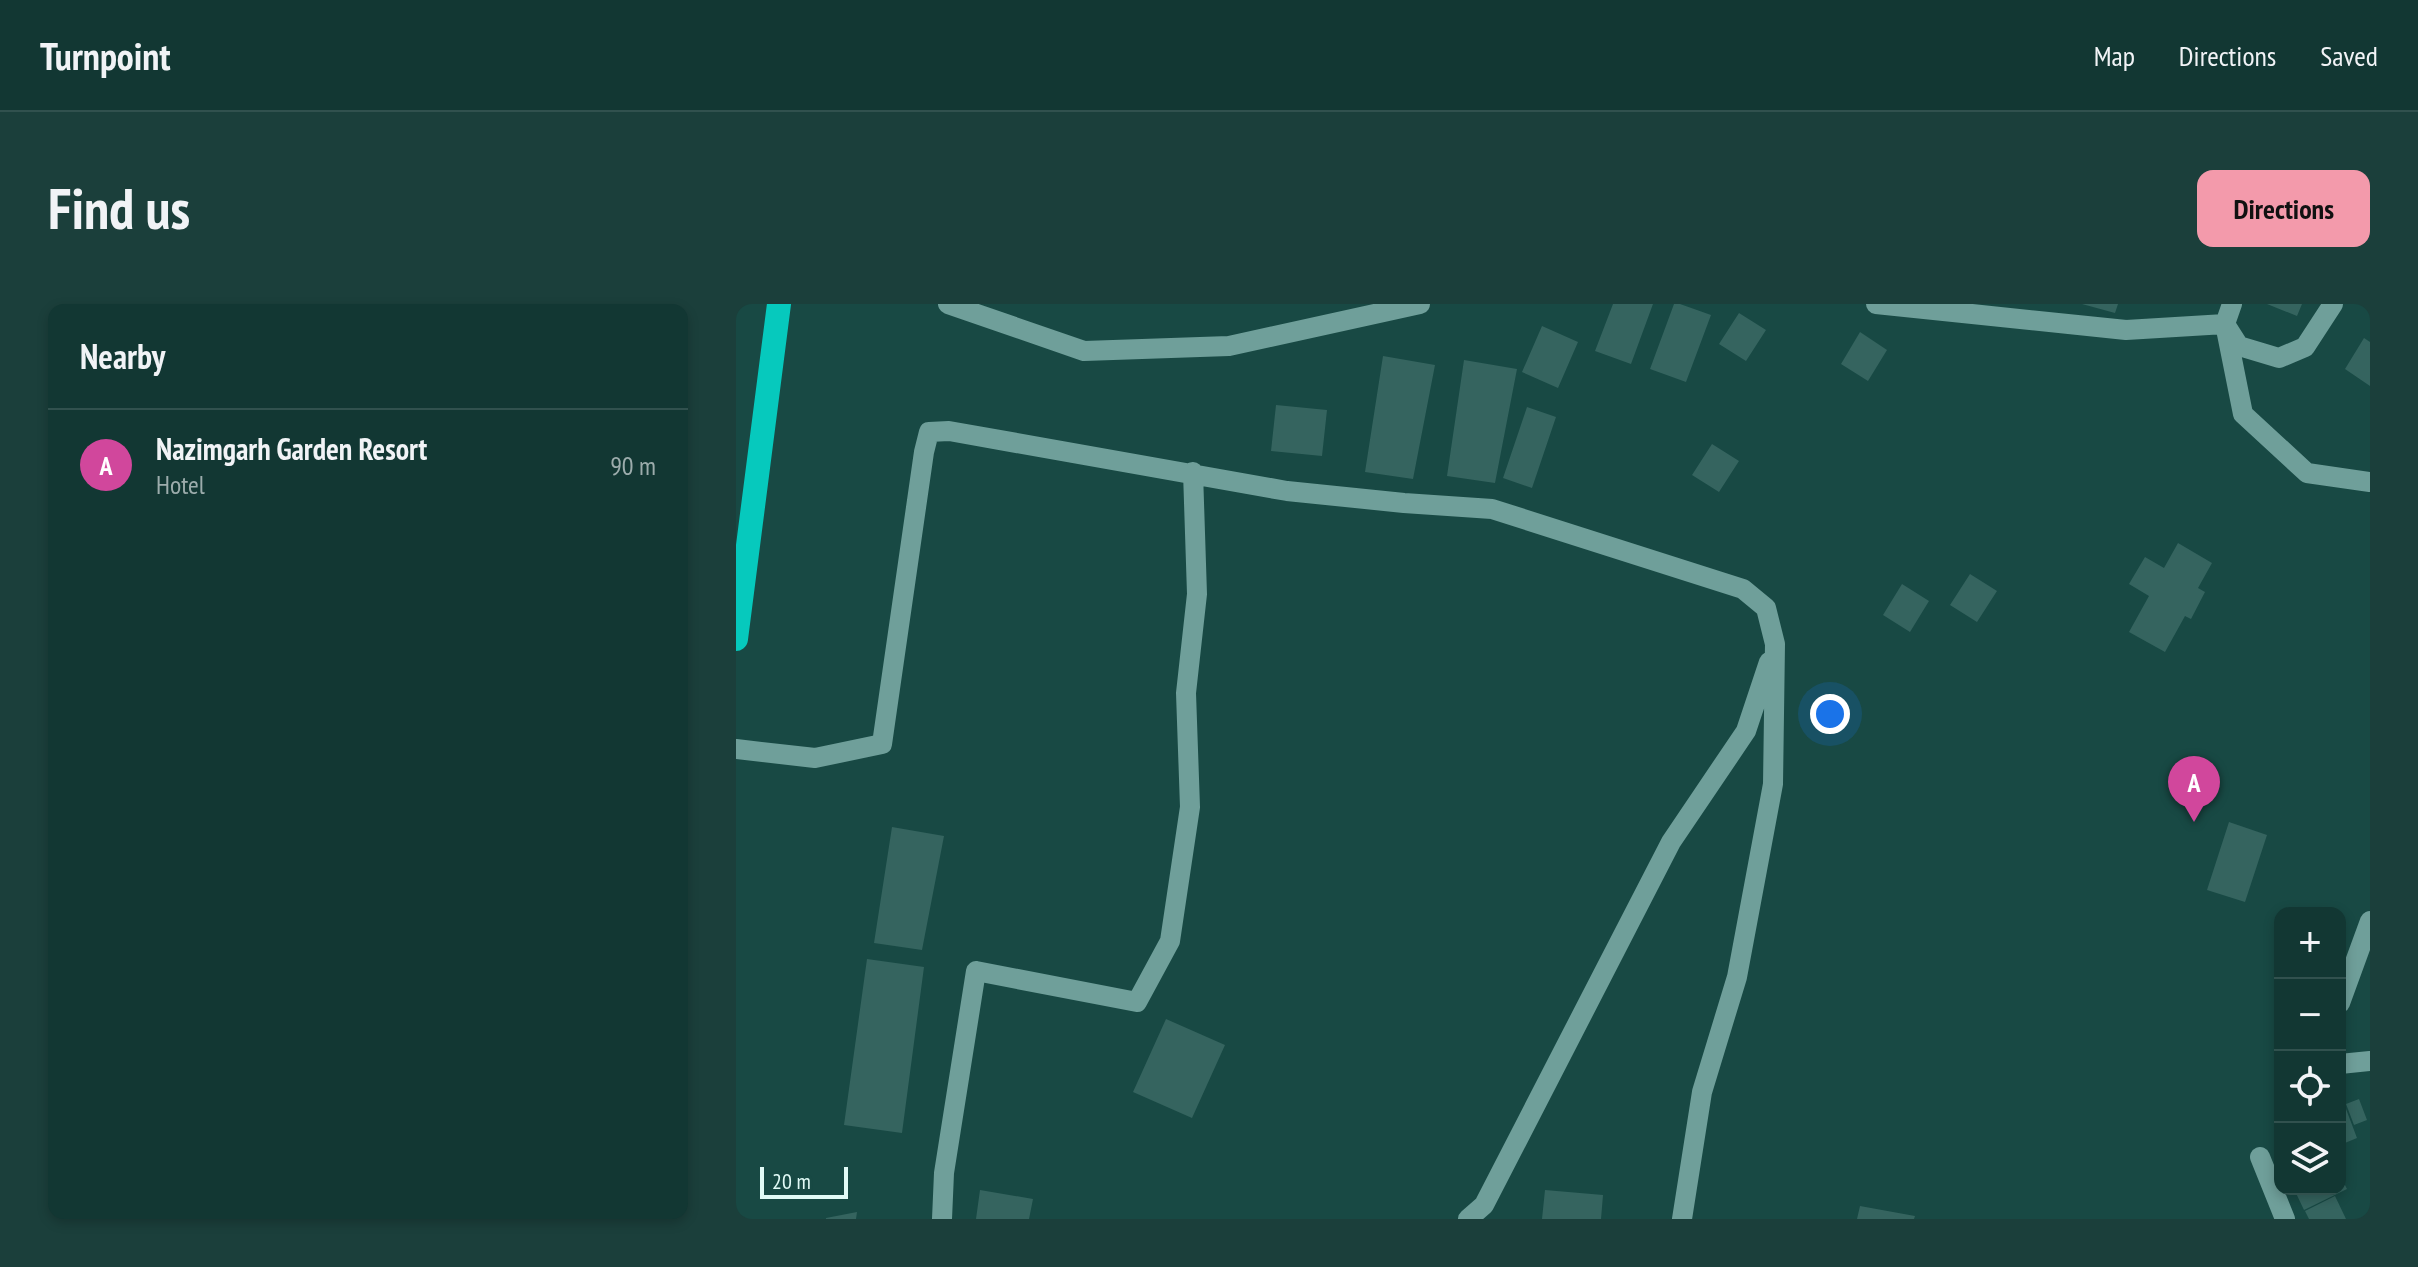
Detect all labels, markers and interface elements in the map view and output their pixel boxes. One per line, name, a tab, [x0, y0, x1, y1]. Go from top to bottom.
text: Turnpoint	[40, 31, 170, 80]
text: Map	[2094, 37, 2135, 74]
text: Directions	[2179, 37, 2276, 74]
text: Saved	[2320, 37, 2378, 74]
button: Directions	[2197, 170, 2370, 247]
text: Find us	[48, 172, 190, 244]
text: Nearby	[80, 334, 165, 378]
text: Nazimgarh Garden Resort	[156, 429, 427, 468]
text: A	[99, 449, 113, 482]
text: 90 m	[610, 449, 656, 482]
text: Hotel	[156, 468, 205, 501]
your location	[1810, 694, 1850, 734]
pin: A	[2168, 756, 2220, 822]
map controls	[2274, 907, 2346, 1195]
button: +	[2274, 907, 2346, 979]
button: −	[2274, 979, 2346, 1051]
button: locate	[2274, 1051, 2346, 1123]
button: layers	[2274, 1123, 2346, 1195]
scale bar	[760, 1163, 848, 1199]
text: 20 m	[772, 1167, 811, 1195]

